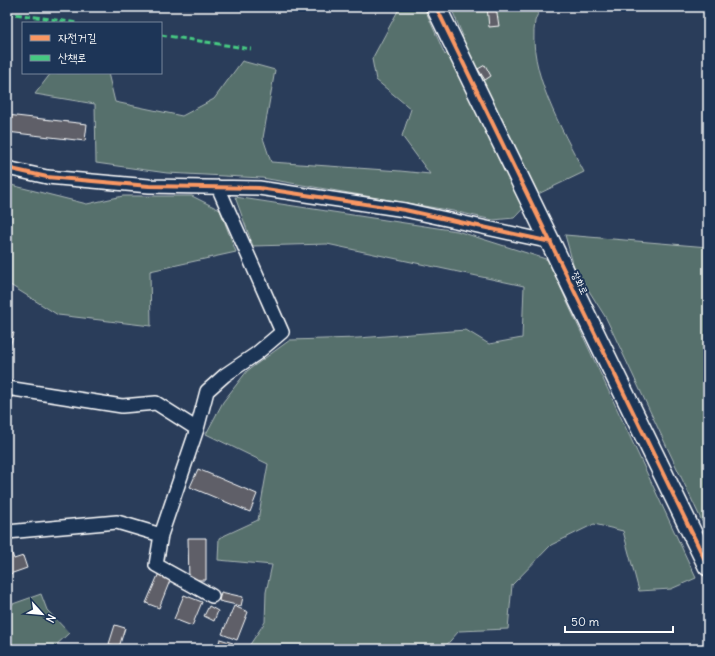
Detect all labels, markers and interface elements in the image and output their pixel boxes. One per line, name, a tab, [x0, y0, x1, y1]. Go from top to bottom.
legend	[22, 22, 162, 74]
text: 자전거길	[58, 30, 97, 45]
text: 산책로	[58, 50, 87, 65]
street label: 장화로	[569, 269, 591, 297]
north arrow	[22, 594, 62, 634]
scale bar	[565, 608, 673, 634]
text: N	[43, 612, 59, 625]
text: 50 m	[571, 614, 600, 629]

